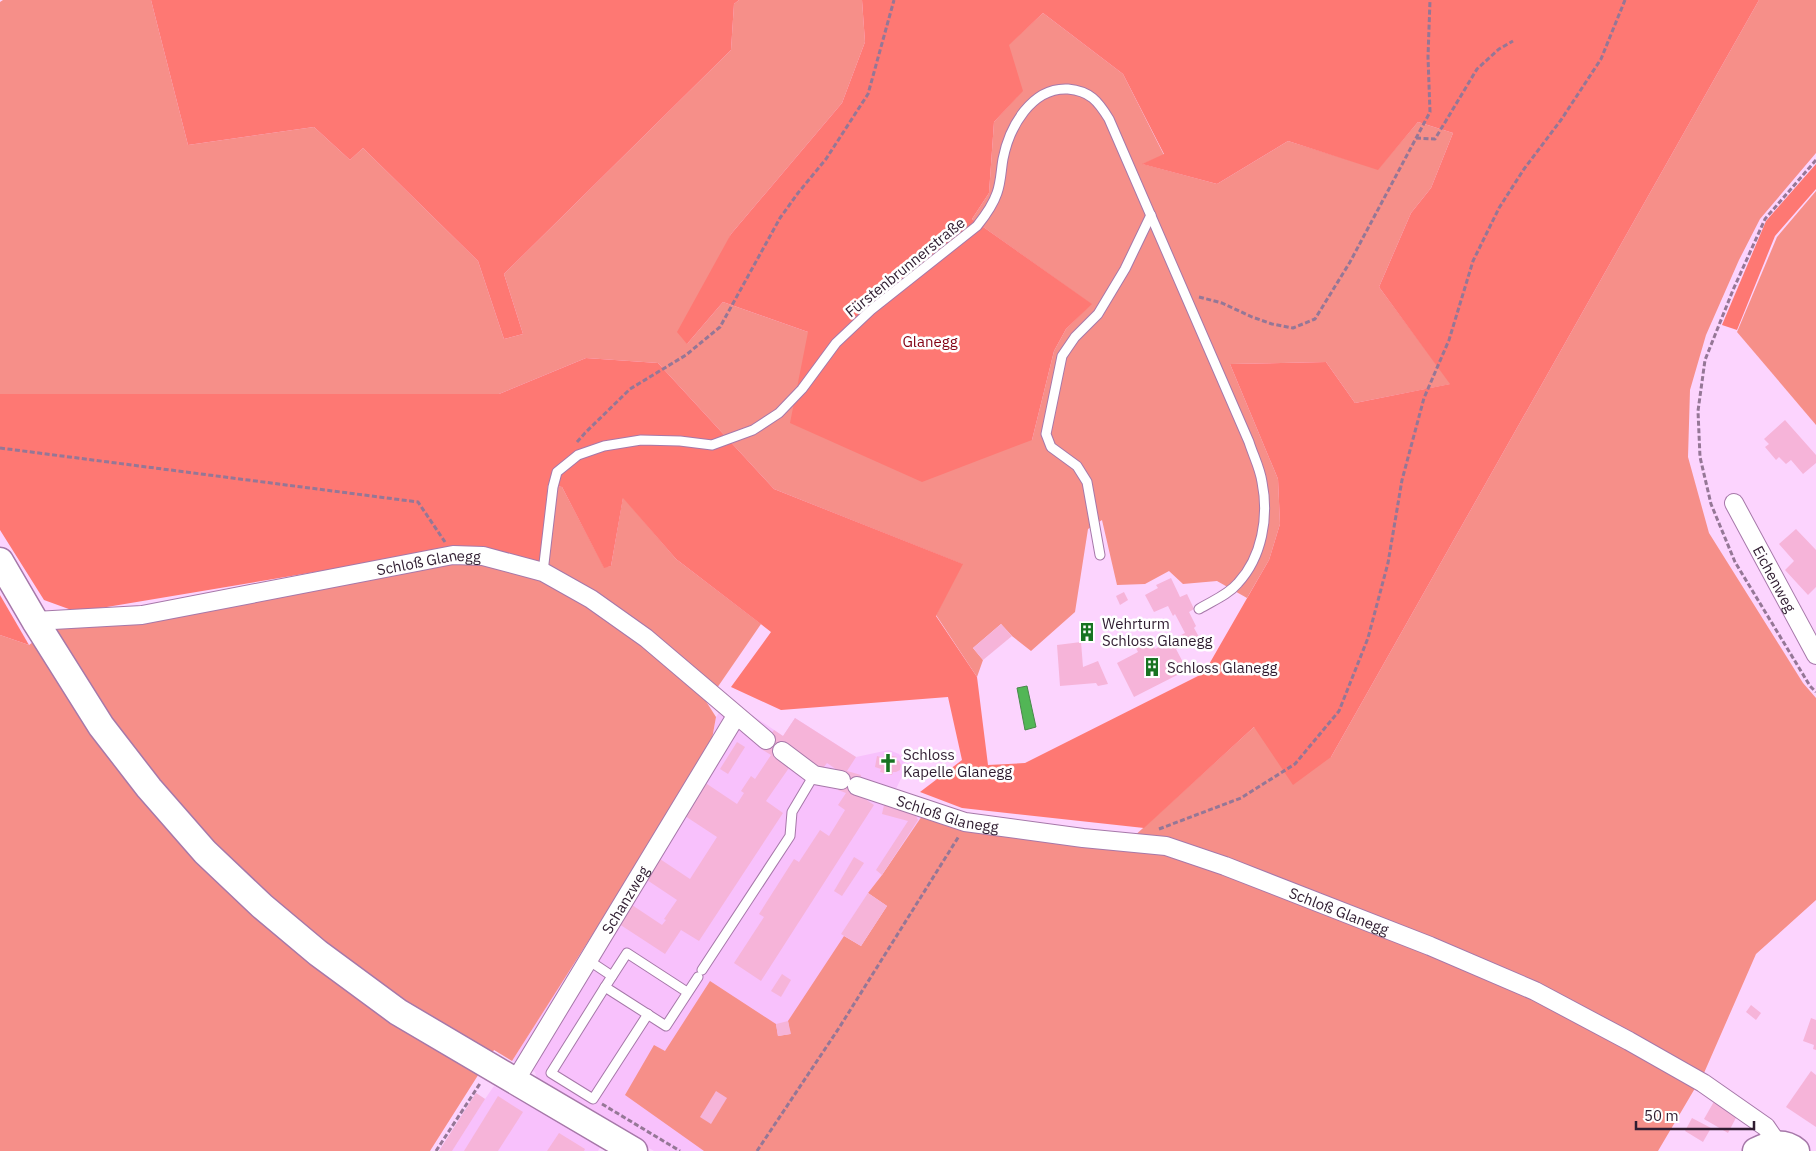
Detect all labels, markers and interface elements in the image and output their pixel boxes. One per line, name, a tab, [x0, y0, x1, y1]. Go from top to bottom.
street label: Fürstenbrunnerstraße	[841, 213, 969, 321]
park label: Glanegg	[902, 332, 958, 351]
street label: Eichenweg	[1749, 542, 1801, 615]
street label: Schloß Glanegg	[375, 545, 481, 579]
place label: Wehrturm Schloss Glanegg	[1102, 614, 1213, 650]
building icon: Wehrturm Schloss Glanegg	[1076, 621, 1098, 643]
building icon: Schloss Glanegg	[1141, 656, 1163, 678]
place label: Schloss Glanegg	[1167, 658, 1278, 677]
place label: Schloss Kapelle Glanegg	[903, 745, 1012, 781]
church icon: Schloss Kapelle Glanegg	[877, 752, 899, 774]
street label: Schloß Glanegg	[894, 790, 1000, 836]
street label: Schanzweg	[597, 862, 653, 937]
street label: Schloß Glanegg	[1286, 882, 1392, 939]
scale bar	[1636, 1098, 1754, 1130]
text: 50 m	[1644, 1106, 1679, 1125]

